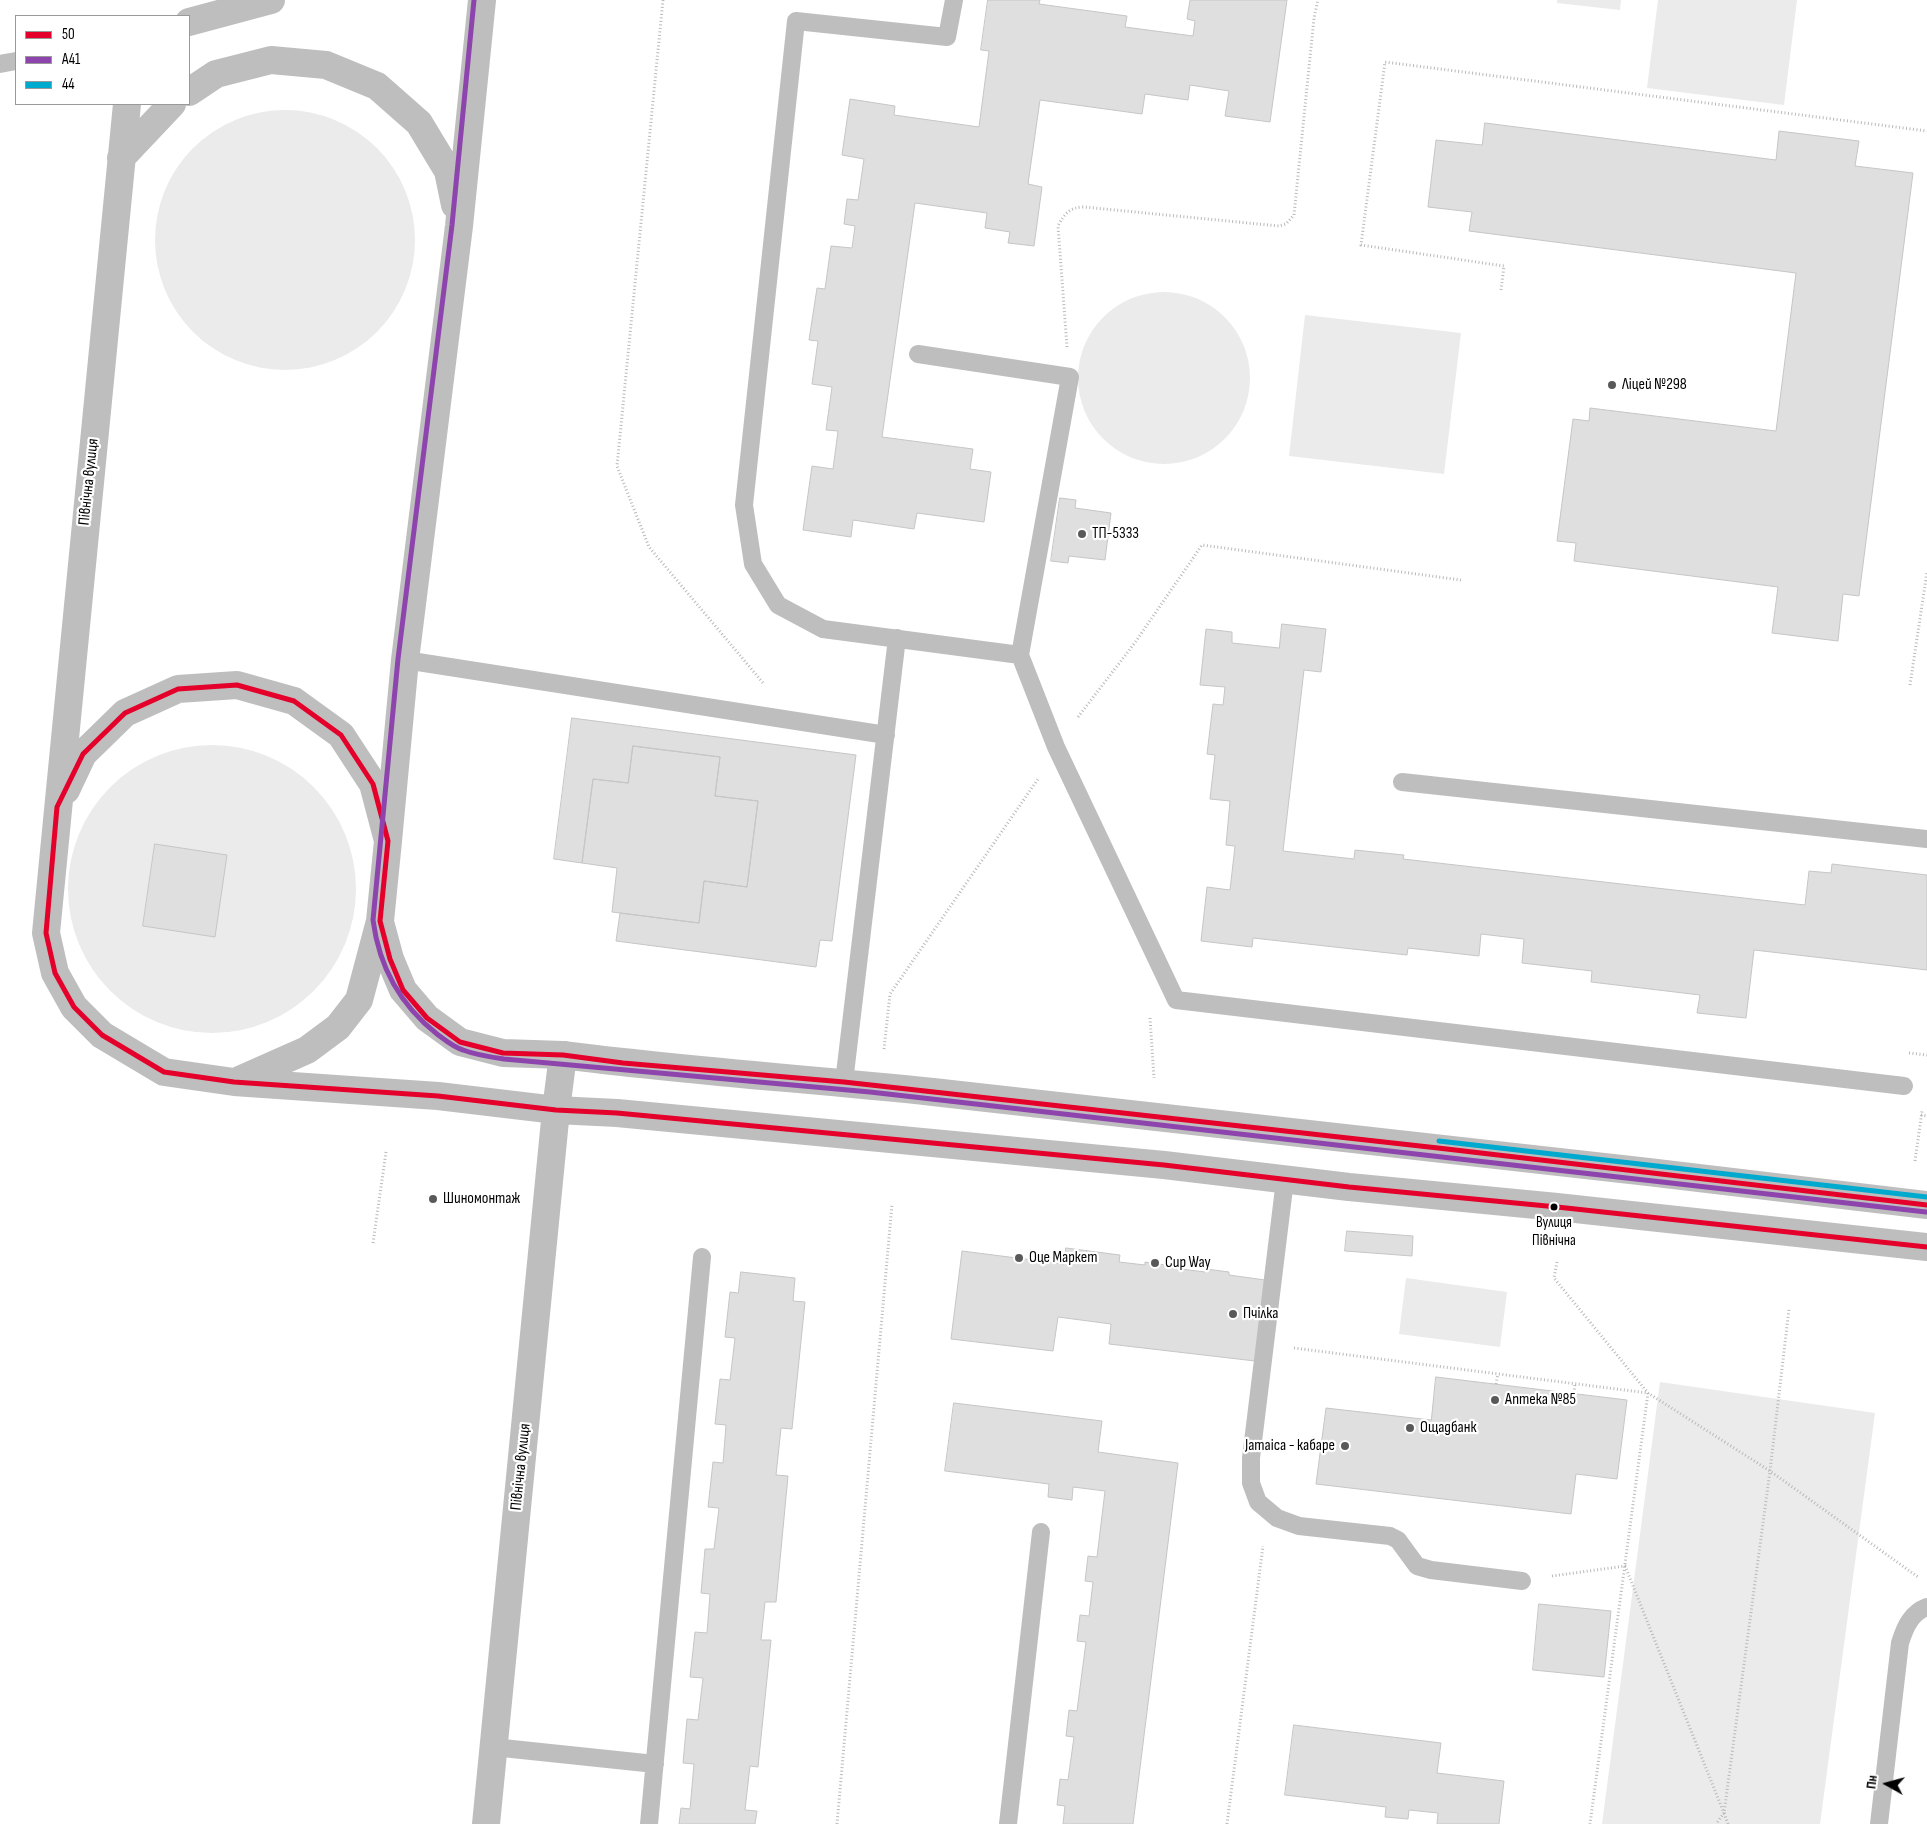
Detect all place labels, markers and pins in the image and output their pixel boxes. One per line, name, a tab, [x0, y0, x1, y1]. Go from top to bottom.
place label: Ліцей №298	[1622, 375, 1687, 395]
marker: Ліцей №298	[1606, 379, 1618, 391]
place label: ТП-5333	[1092, 524, 1139, 544]
marker: ТП-5333	[1076, 528, 1088, 540]
place label: Шиномонтаж	[443, 1189, 520, 1209]
marker: Шиномонтаж	[427, 1193, 439, 1205]
marker: Вулиця Північна	[1549, 1202, 1559, 1212]
place label: Вулиця Північна	[1532, 1214, 1576, 1249]
place label: Оце Маркет	[1029, 1248, 1097, 1268]
marker: Оце Маркет	[1013, 1252, 1025, 1264]
place label: Cup Way	[1165, 1253, 1211, 1273]
marker: Cup Way	[1149, 1257, 1161, 1269]
place label: Пчілка	[1243, 1304, 1278, 1324]
marker: Пчілка	[1227, 1308, 1239, 1320]
place label: Аптека №85	[1505, 1390, 1576, 1410]
marker: Аптека №85	[1489, 1394, 1501, 1406]
place label: Ощадбанк	[1420, 1418, 1476, 1438]
marker: Ощадбанк	[1404, 1422, 1416, 1434]
place label: Jamaica - кабаре	[1245, 1436, 1335, 1456]
marker: Jamaica - кабаре	[1339, 1440, 1351, 1452]

